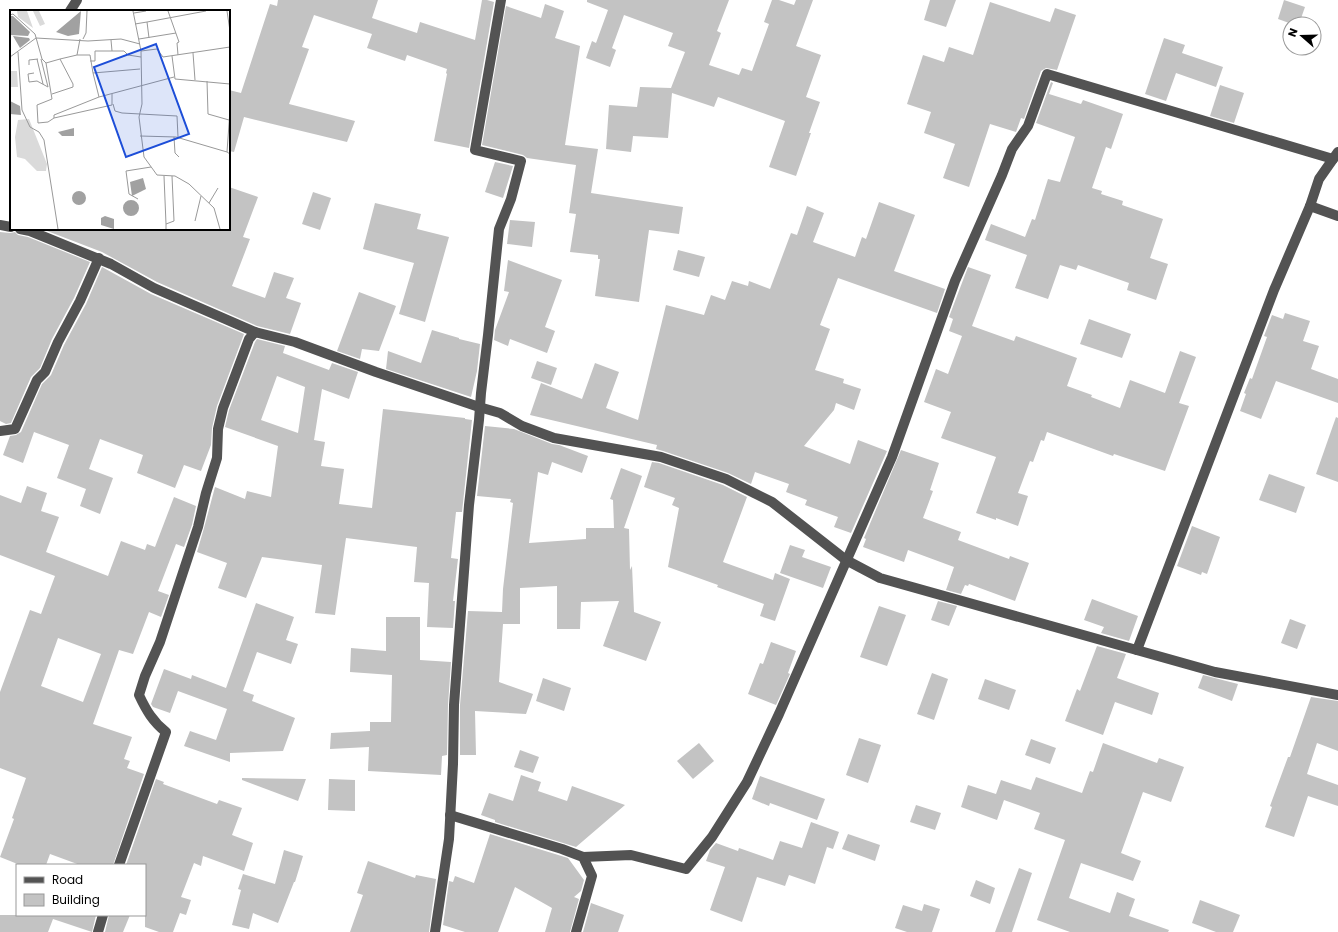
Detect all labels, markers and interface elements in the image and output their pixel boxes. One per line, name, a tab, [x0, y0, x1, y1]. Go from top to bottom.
inset map	[10, 10, 230, 230]
north arrow	[1282, 16, 1322, 56]
text: N	[1284, 26, 1302, 39]
legend	[16, 864, 146, 916]
text: Road	[52, 871, 83, 888]
text: Building	[52, 891, 100, 908]

